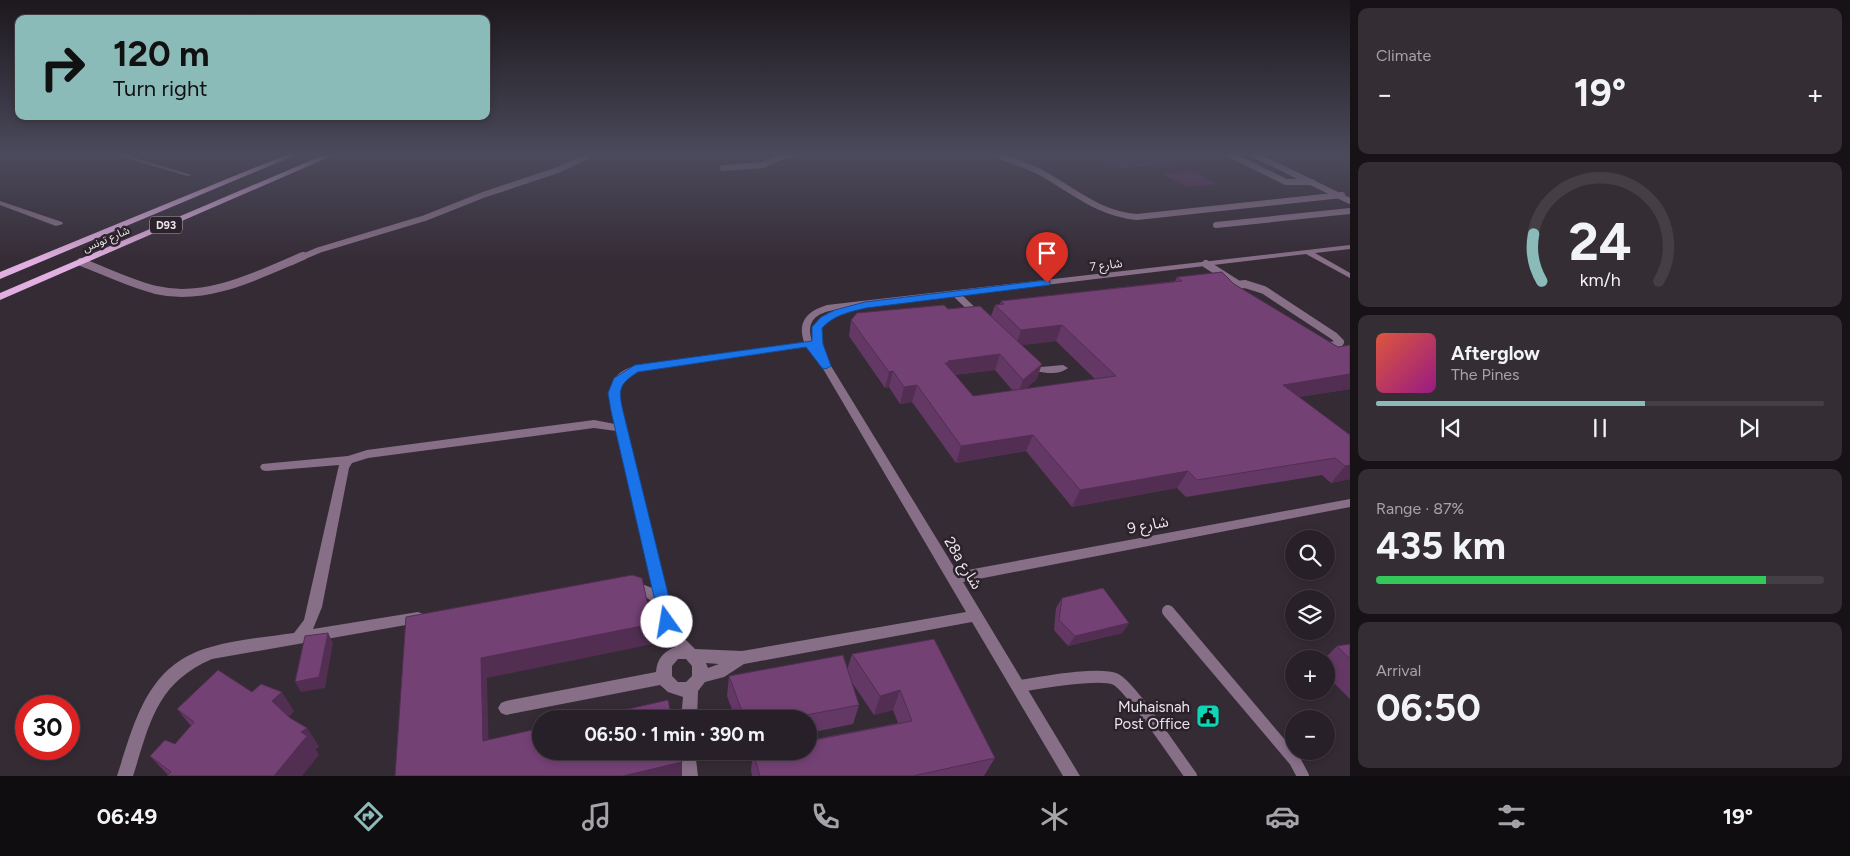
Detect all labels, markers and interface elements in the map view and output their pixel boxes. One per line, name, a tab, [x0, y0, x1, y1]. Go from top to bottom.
text: 120 m	[113, 33, 210, 75]
icon: right	[30, 35, 95, 100]
text: Climate	[1376, 46, 1431, 65]
text: 19°	[1574, 70, 1626, 116]
text: Turn right	[113, 75, 208, 102]
text: −	[1376, 77, 1393, 111]
text: +	[1807, 77, 1824, 111]
text: 24	[1568, 211, 1632, 273]
road number: D93	[150, 216, 182, 234]
street label: شارع تونس	[81, 224, 132, 256]
pin	[1026, 232, 1068, 283]
icon: arrive	[1033, 239, 1061, 267]
street label: شارع 7	[1089, 256, 1123, 276]
text: km/h	[1580, 269, 1620, 290]
text: Afterglow	[1451, 342, 1540, 365]
text: The Pines	[1451, 365, 1520, 384]
icon: previous	[1437, 414, 1465, 442]
icon: pause	[1586, 414, 1614, 442]
icon: next	[1735, 414, 1763, 442]
text: Range · 87%	[1376, 499, 1464, 518]
street label: شارع 9	[1126, 512, 1171, 541]
text: 435 km	[1376, 523, 1506, 569]
map controls	[1285, 530, 1335, 760]
button: search	[1285, 530, 1335, 580]
street label: 28a شارع	[938, 533, 986, 594]
button: layers	[1285, 590, 1335, 640]
position arrow	[640, 595, 692, 647]
button: +	[1285, 650, 1335, 700]
text: Arrival	[1376, 661, 1421, 680]
text: 06:50	[1376, 685, 1481, 731]
speed limit sign: 30	[15, 695, 80, 760]
place label: Muhaisnah Post Office	[1114, 698, 1190, 733]
public building icon: Muhaisnah Post Office	[1195, 703, 1221, 729]
button: −	[1285, 710, 1335, 760]
text: 06:50 · 1 min · 390 m	[584, 723, 765, 746]
icon: directions	[351, 799, 386, 834]
icon: music	[579, 799, 614, 834]
icon: phone	[808, 799, 843, 834]
icon: climate	[1037, 799, 1072, 834]
icon: car	[1265, 799, 1300, 834]
icon: filters	[1494, 799, 1529, 834]
text: 06:49	[97, 803, 157, 830]
text: 19°	[1723, 803, 1753, 830]

